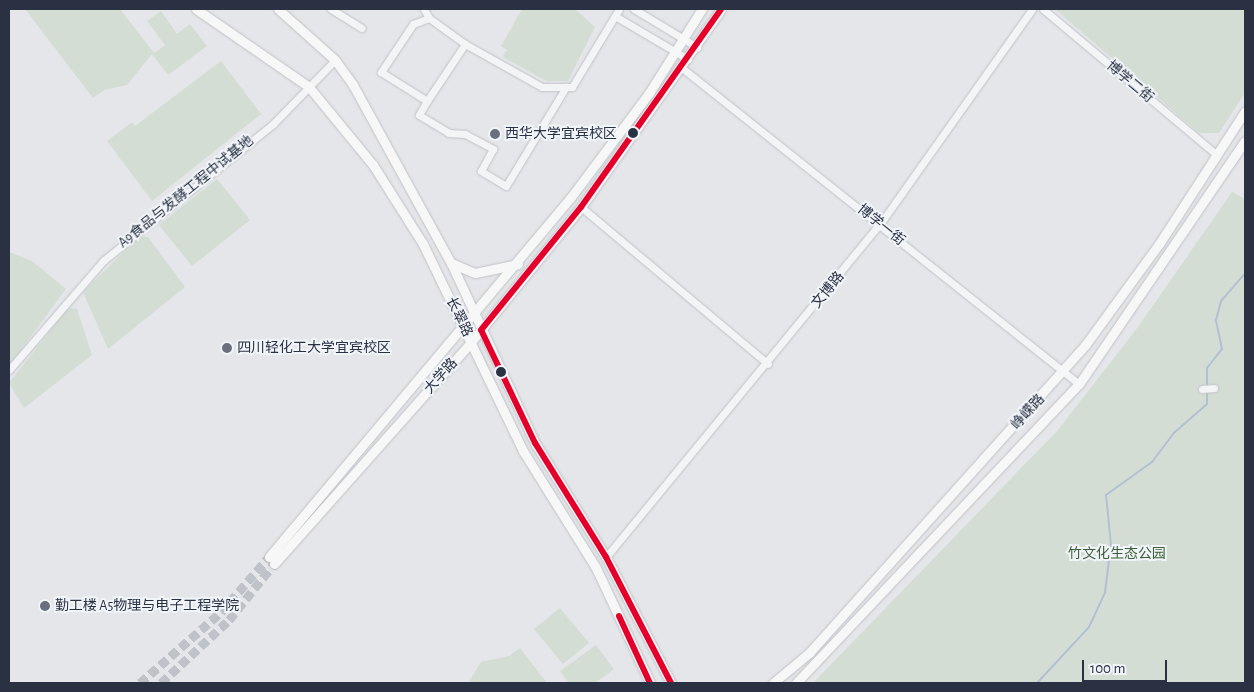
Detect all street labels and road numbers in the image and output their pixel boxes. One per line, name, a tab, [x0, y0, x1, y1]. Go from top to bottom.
street label: 博学二街	[1103, 58, 1157, 106]
street label: A9食品与发酵工程中试基地	[115, 132, 257, 252]
street label: 博学一街	[854, 201, 908, 249]
street label: 文博路	[808, 268, 848, 312]
street label: 长翠路	[442, 294, 476, 340]
street label: 大学路	[421, 355, 461, 397]
street label: 峥嵘路	[1008, 391, 1048, 433]

